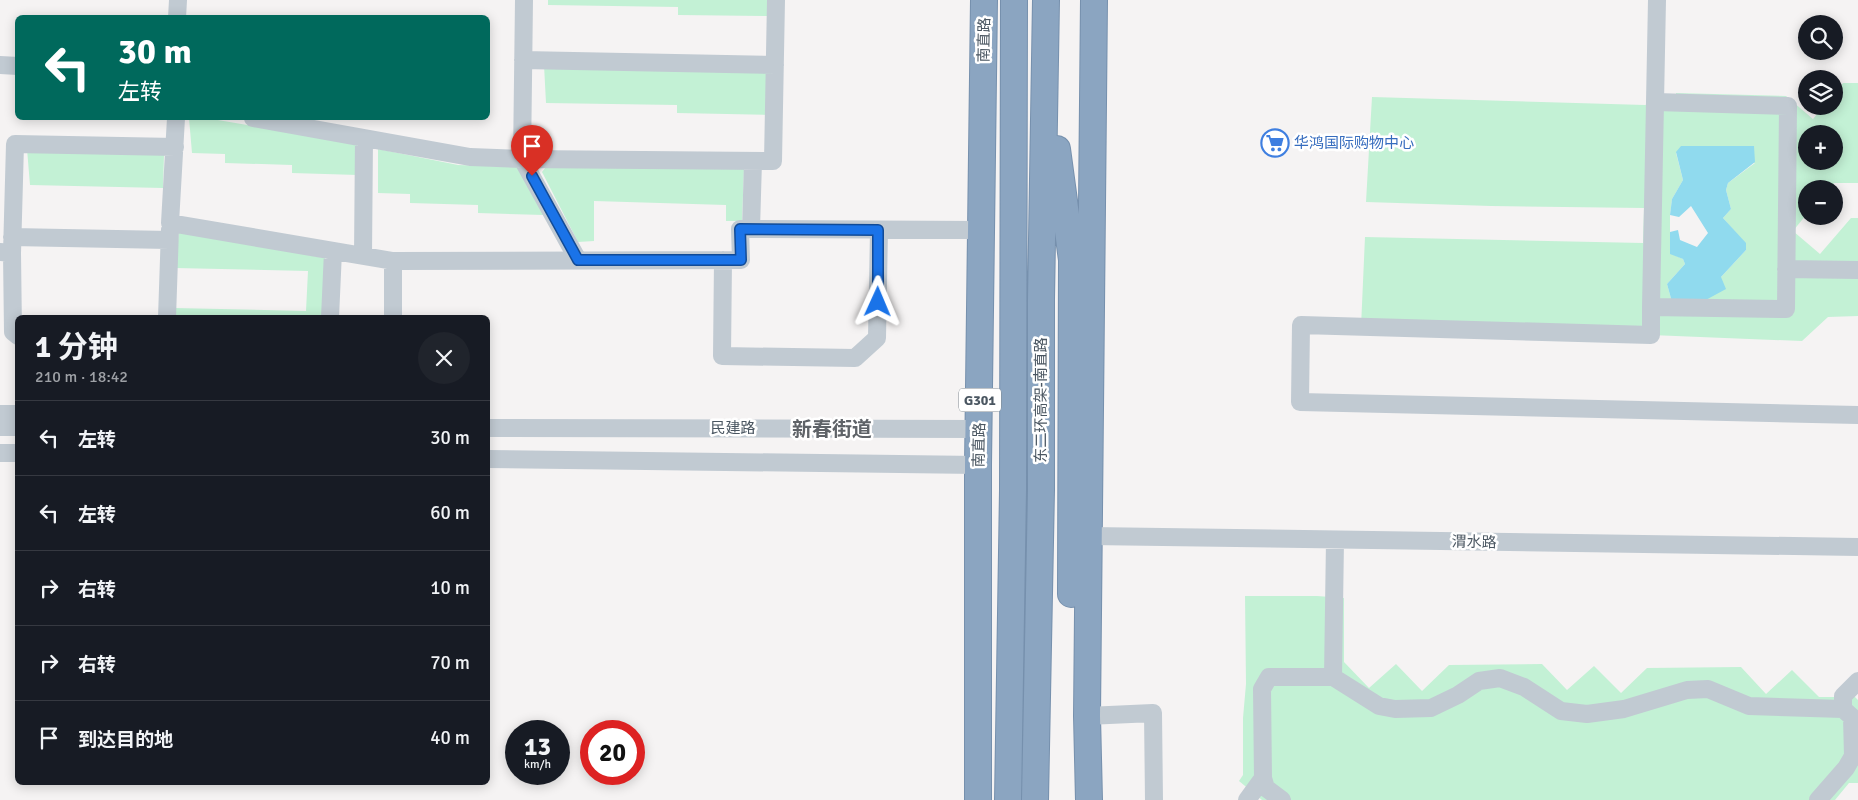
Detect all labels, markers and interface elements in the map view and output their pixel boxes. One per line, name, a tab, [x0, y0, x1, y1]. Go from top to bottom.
map controls	[1798, 15, 1843, 225]
button: search	[1798, 15, 1843, 60]
street label: 南直路	[975, 17, 993, 63]
text: 30 m	[118, 30, 192, 73]
icon: left	[35, 35, 100, 100]
button: layers	[1798, 70, 1843, 115]
text: 左转	[118, 78, 162, 105]
pin	[511, 125, 553, 176]
button: +	[1798, 125, 1843, 170]
supermarket icon: 华鸿国际购物中心	[1260, 128, 1290, 158]
icon: arrive	[518, 132, 546, 160]
place label: 华鸿国际购物中心	[1294, 134, 1414, 152]
button: −	[1798, 180, 1843, 225]
position arrow	[851, 275, 903, 327]
text: 1 分钟	[35, 329, 118, 366]
button: close	[418, 332, 470, 384]
street label: 东二环高架-南直路	[1032, 337, 1050, 463]
text: 210 m · 18:42	[35, 367, 128, 387]
road number: G301	[959, 388, 1001, 412]
district label: 新春街道	[792, 417, 872, 442]
street label: 民建路	[710, 419, 756, 437]
street label: 南直路	[970, 422, 988, 468]
icon: left	[35, 424, 63, 452]
text: 30 m	[430, 426, 470, 450]
text: 左转	[78, 428, 116, 452]
icon: left	[35, 499, 63, 527]
text: 60 m	[430, 501, 470, 525]
text: 左转	[78, 503, 116, 527]
street label: 渭水路	[1451, 533, 1497, 551]
icon: right	[35, 574, 63, 602]
text: 10 m	[430, 576, 470, 600]
text: 右转	[78, 578, 116, 602]
icon: right	[35, 649, 63, 677]
text: 70 m	[430, 651, 470, 675]
text: 右转	[78, 653, 116, 677]
speed limit sign: 20	[580, 720, 645, 785]
icon: arrive	[35, 724, 63, 752]
text: 40 m	[430, 726, 470, 750]
text: 到达目的地	[78, 728, 173, 752]
text: 13	[524, 731, 551, 762]
text: km/h	[524, 757, 551, 772]

